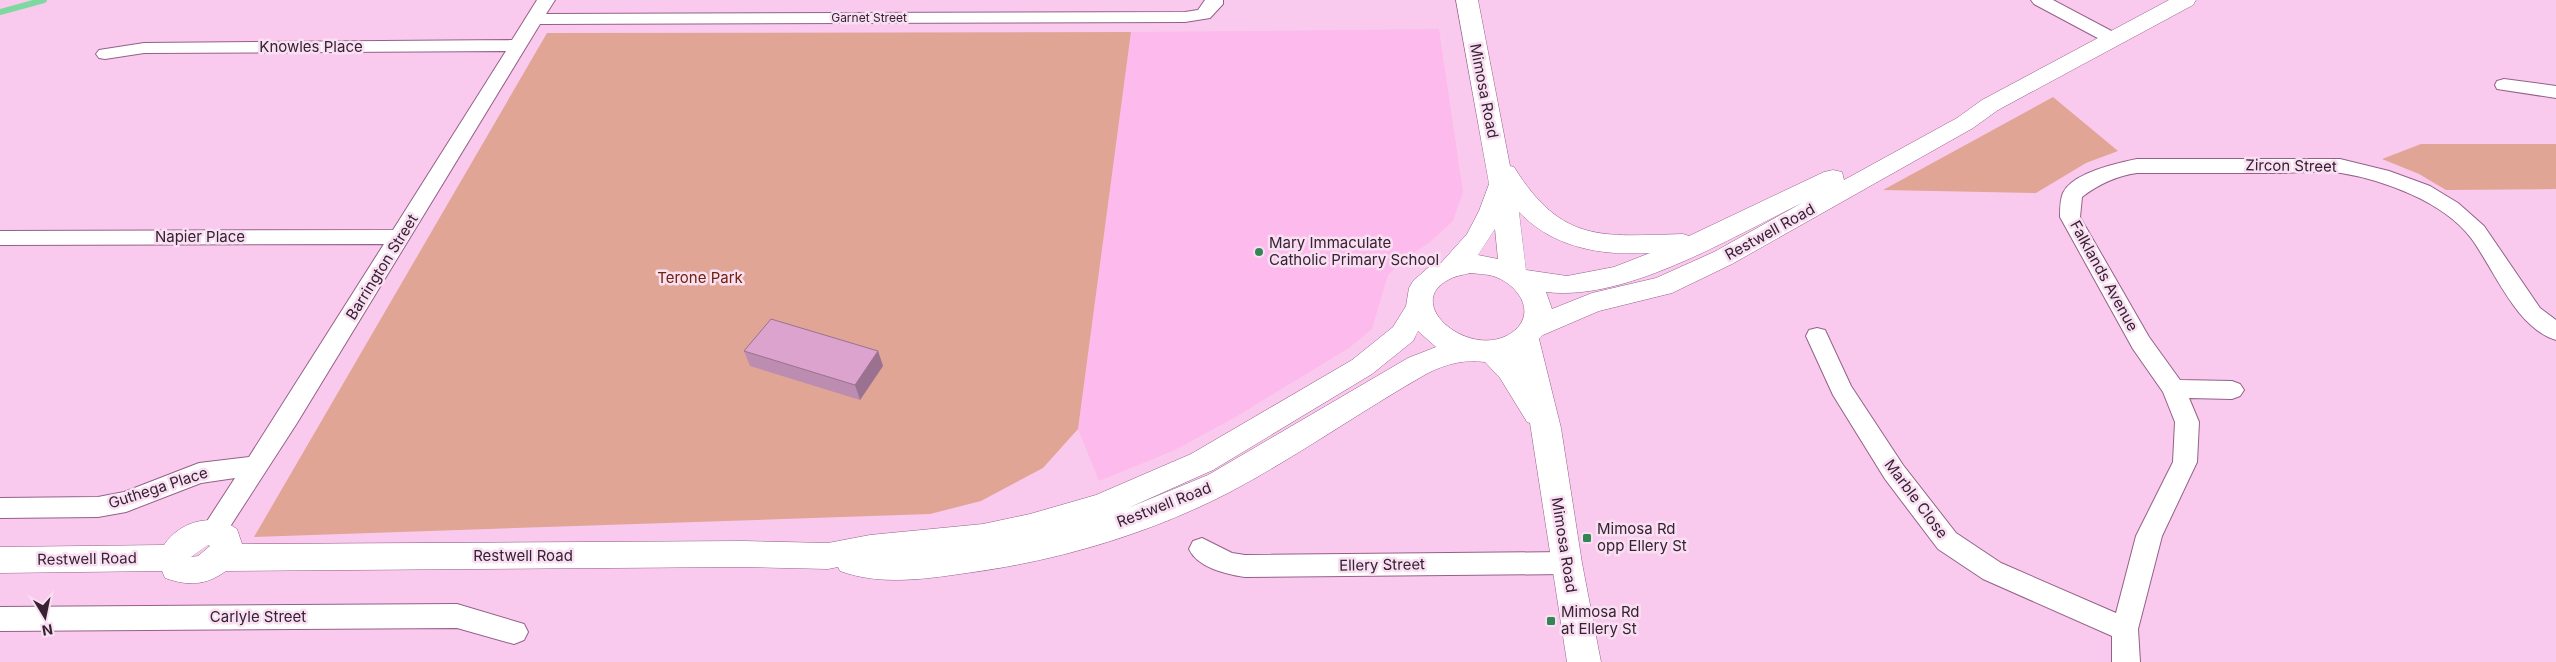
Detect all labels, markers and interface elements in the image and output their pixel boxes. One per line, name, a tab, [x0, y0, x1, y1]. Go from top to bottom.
street label: Garnet Street	[831, 10, 907, 25]
street label: Knowles Place	[259, 37, 363, 56]
street label: Mimosa Road	[1466, 42, 1503, 140]
street label: Zircon Street	[2245, 155, 2337, 176]
street label: Restwell Road	[1722, 199, 1818, 264]
street label: Barrington Street	[341, 210, 422, 323]
street label: Falklands Avenue	[2066, 217, 2143, 334]
street label: Napier Place	[155, 227, 245, 246]
place label: Mary Immaculate Catholic Primary School	[1269, 233, 1439, 269]
marker: Mary Immaculate Catholic Primary School	[1253, 246, 1265, 258]
park label: Terone Park	[657, 268, 744, 287]
street label: Marble Close	[1881, 455, 1952, 542]
street label: Guthega Place	[106, 463, 210, 513]
street label: Restwell Road	[1114, 478, 1214, 531]
street label: Mimosa Road	[1548, 496, 1581, 594]
place label: Mimosa Rd opp Ellery St	[1597, 519, 1687, 555]
marker: Mimosa Rd opp Ellery St	[1581, 532, 1593, 544]
street label: Restwell Road	[473, 546, 573, 565]
street label: Restwell Road	[37, 548, 137, 569]
street label: Ellery Street	[1339, 554, 1425, 575]
north arrow	[20, 592, 70, 642]
place label: Mimosa Rd at Ellery St	[1561, 602, 1640, 638]
street label: Carlyle Street	[210, 607, 306, 626]
marker: Mimosa Rd at Ellery St	[1545, 615, 1557, 627]
text: N	[41, 621, 54, 640]

